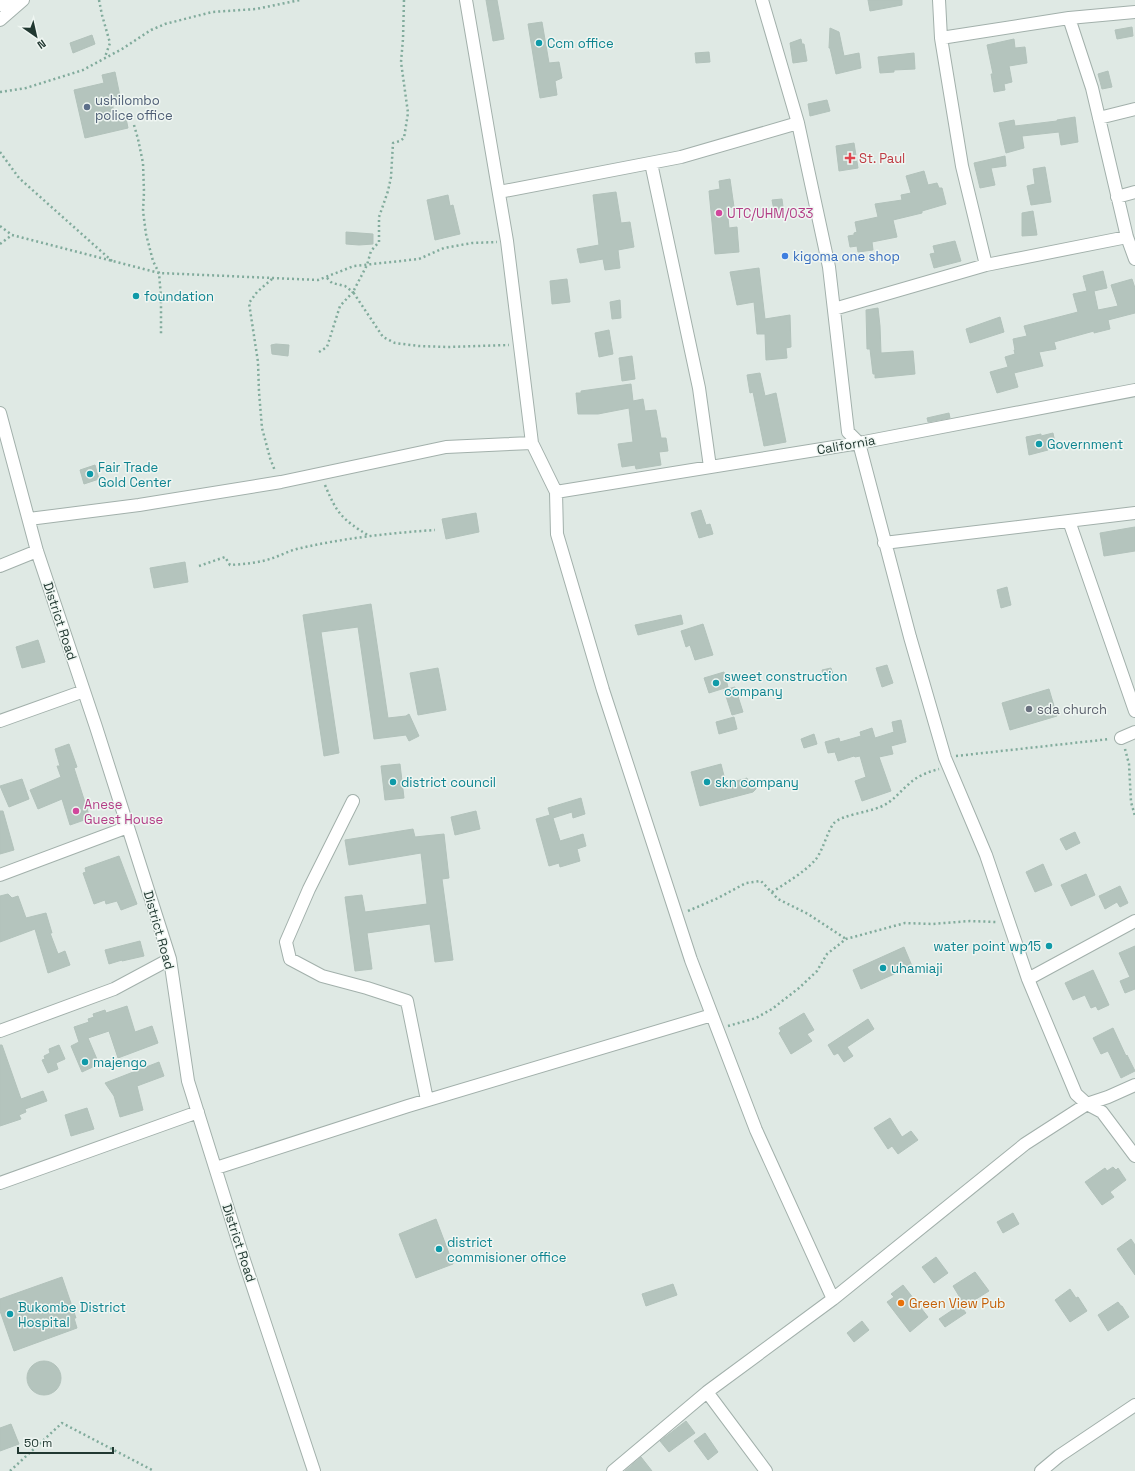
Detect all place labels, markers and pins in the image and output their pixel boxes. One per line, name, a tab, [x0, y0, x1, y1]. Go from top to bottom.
place label: Ccm office	[547, 35, 614, 52]
marker: Ccm office	[534, 38, 544, 48]
place label: ushilombo police office	[95, 92, 173, 124]
marker: ushilombo police office	[82, 102, 92, 112]
place label: St. Paul	[859, 150, 905, 167]
marker: St. Paul	[844, 152, 856, 164]
place label: UTC/UHM/033	[727, 205, 813, 222]
marker: UTC/UHM/033	[714, 208, 724, 218]
place label: kigoma one shop	[793, 248, 900, 265]
marker: kigoma one shop	[780, 251, 790, 261]
place label: foundation	[144, 288, 214, 305]
marker: foundation	[131, 291, 141, 301]
place label: Government	[1047, 436, 1123, 453]
marker: Government	[1034, 439, 1044, 449]
place label: Fair Trade Gold Center	[98, 459, 172, 491]
marker: Fair Trade Gold Center	[85, 469, 95, 479]
place label: sweet construction company	[724, 668, 848, 700]
marker: sweet construction company	[711, 678, 721, 688]
place label: sda church	[1037, 701, 1107, 718]
marker: sda church	[1024, 704, 1034, 714]
place label: district council	[401, 774, 496, 791]
place label: skn company	[715, 774, 799, 791]
marker: district council	[388, 777, 398, 787]
marker: skn company	[702, 777, 712, 787]
place label: Anese Guest House	[84, 796, 163, 828]
marker: Anese Guest House	[71, 806, 81, 816]
place label: water point wp15	[933, 938, 1041, 955]
marker: water point wp15	[1044, 941, 1054, 951]
place label: uhamiaji	[891, 960, 943, 977]
marker: uhamiaji	[878, 963, 888, 973]
place label: majengo	[93, 1054, 147, 1071]
marker: majengo	[80, 1057, 90, 1067]
place label: district commisioner office	[447, 1234, 566, 1266]
marker: district commisioner office	[434, 1244, 444, 1254]
place label: Green View Pub	[909, 1295, 1005, 1312]
marker: Green View Pub	[896, 1298, 906, 1308]
place label: Bukombe District Hospital	[18, 1299, 126, 1331]
marker: Bukombe District Hospital	[5, 1309, 15, 1319]

